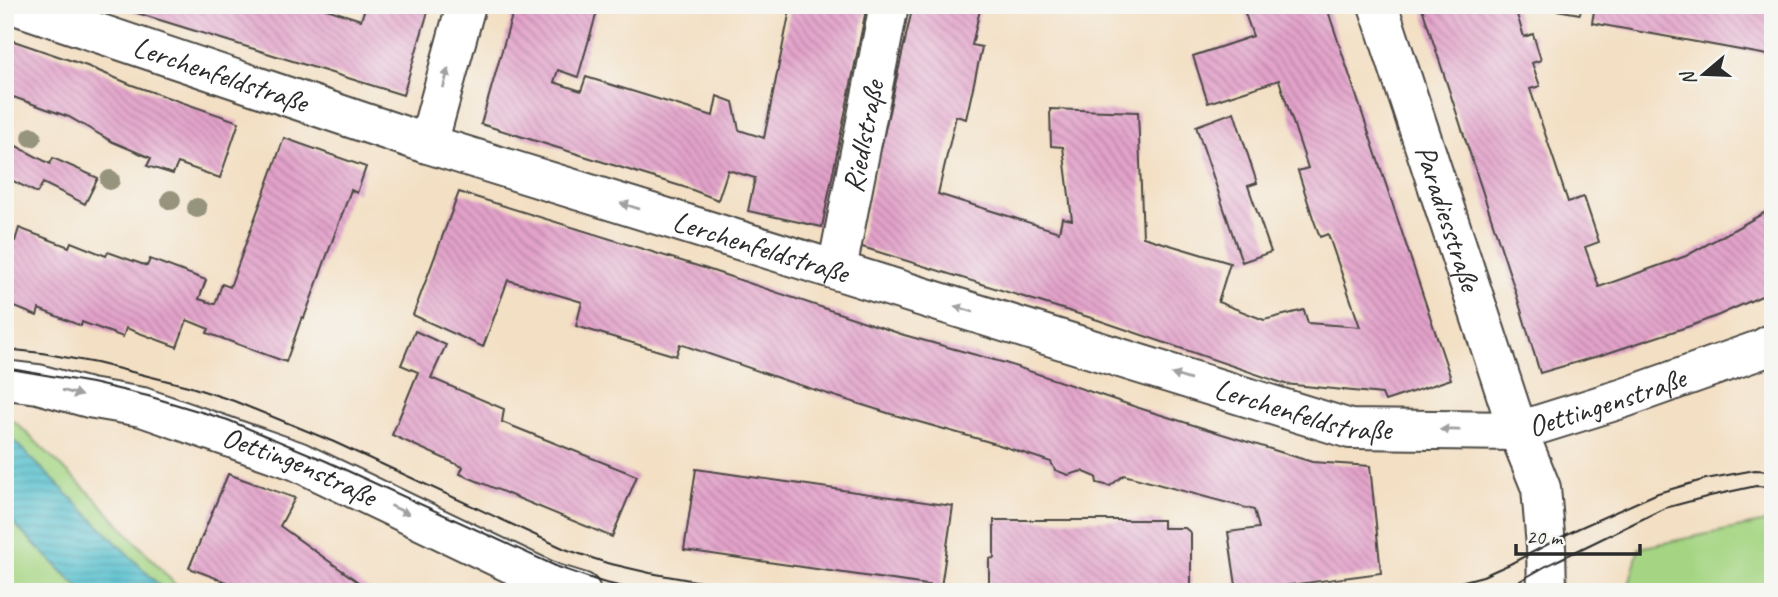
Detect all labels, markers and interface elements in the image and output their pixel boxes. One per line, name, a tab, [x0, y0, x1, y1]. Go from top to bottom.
street label: Lerchenfeldstraße	[128, 27, 315, 122]
north arrow	[1670, 38, 1740, 108]
one-way arrow	[441, 67, 452, 89]
text: N	[1675, 67, 1702, 89]
street label: Riedlstraße	[833, 75, 893, 196]
street label: Paradiesstraße	[1406, 140, 1490, 298]
one-way arrow	[619, 200, 640, 210]
street label: Lerchenfeldstraße	[668, 202, 855, 292]
one-way arrow	[954, 303, 975, 314]
street label: Oettingenstraße	[1523, 358, 1693, 446]
street label: Lerchenfeldstraße	[1210, 369, 1394, 449]
one-way arrow	[1171, 371, 1192, 381]
one-way arrow	[62, 389, 83, 399]
street label: Oettingenstraße	[217, 417, 384, 516]
one-way arrow	[1439, 424, 1461, 436]
one-way arrow	[390, 504, 410, 516]
scale bar	[1516, 513, 1640, 557]
text: 20 m	[1526, 524, 1564, 550]

